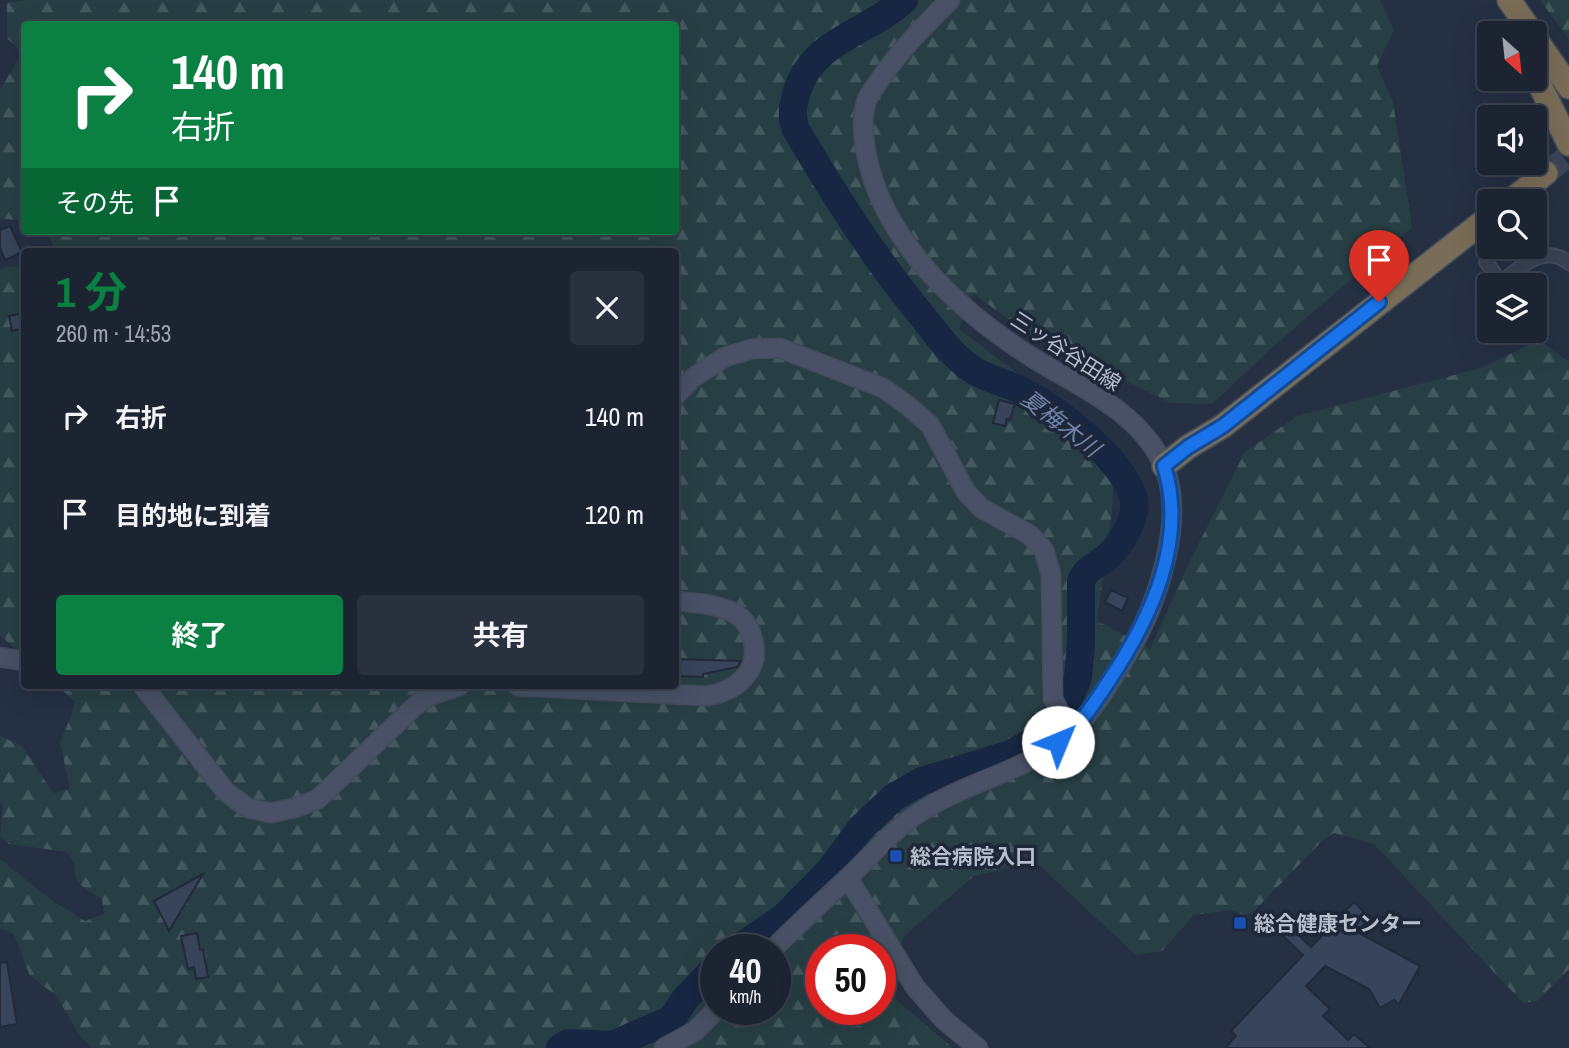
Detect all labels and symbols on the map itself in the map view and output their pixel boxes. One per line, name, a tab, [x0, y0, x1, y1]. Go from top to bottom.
north arrow	[1477, 21, 1547, 91]
pin	[1349, 230, 1409, 302]
street label: 三ッ谷谷田線	[1005, 305, 1127, 397]
water label: 夏梅木川	[1015, 382, 1109, 465]
position arrow	[1021, 705, 1095, 779]
place label: 総合病院入口	[910, 842, 1036, 871]
marker: 総合病院入口	[888, 848, 904, 864]
place label: 総合健康センター	[1254, 909, 1422, 938]
marker: 総合健康センター	[1232, 915, 1248, 931]
speed limit sign: 50	[805, 934, 896, 1025]

